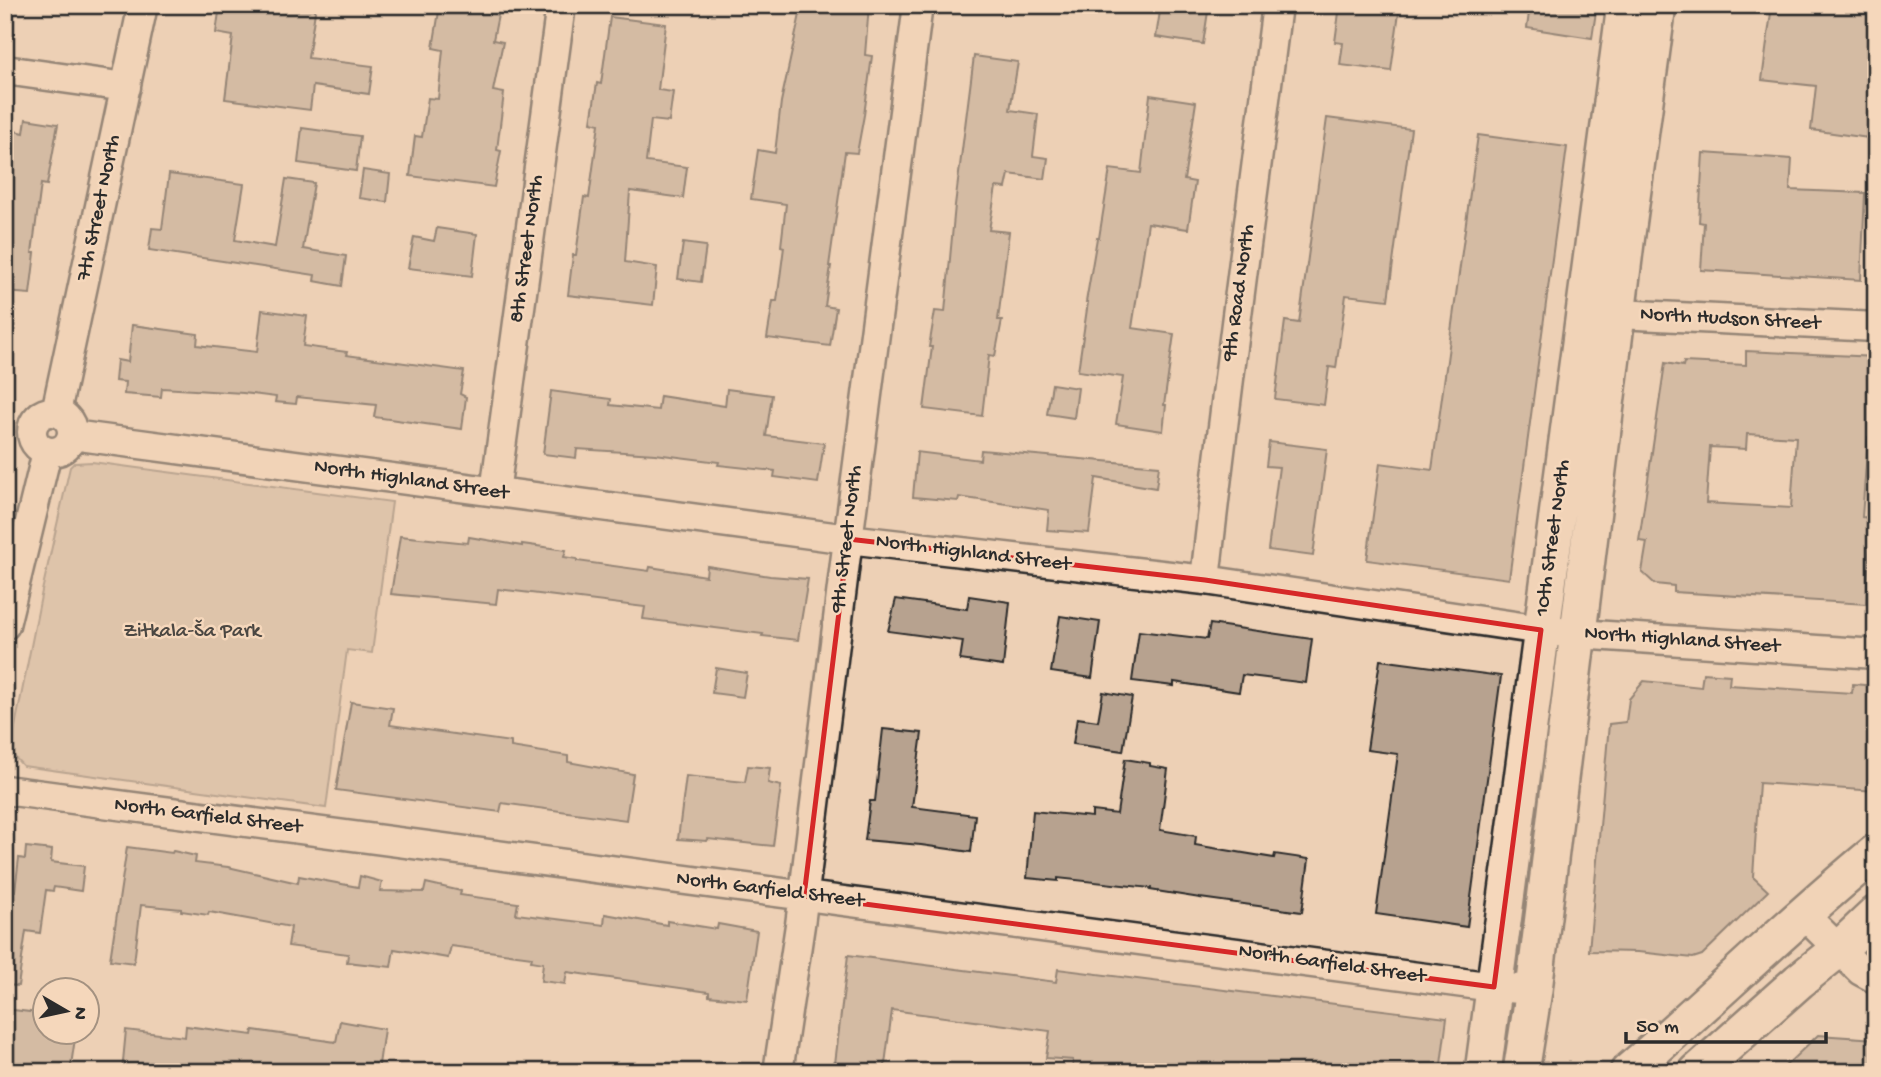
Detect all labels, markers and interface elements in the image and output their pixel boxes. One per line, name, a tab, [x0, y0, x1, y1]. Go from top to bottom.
street label: 7th Street North	[72, 133, 128, 284]
street label: 8th Street North	[505, 173, 551, 325]
street label: 9th Road North	[1218, 223, 1262, 364]
street label: North Hudson Street	[1639, 303, 1823, 337]
street label: North Highland Street	[312, 455, 512, 507]
street label: 10th Street North	[1530, 458, 1577, 619]
street label: 9th Street North	[826, 464, 869, 615]
street label: North Highland Street	[874, 530, 1074, 579]
park label: Zitkala-Ša Park	[123, 619, 263, 645]
street label: North Highland Street	[1583, 622, 1783, 660]
street label: North Garfield Street	[113, 793, 306, 841]
street label: North Garfield Street	[675, 867, 868, 915]
street label: North Garfield Street	[1237, 939, 1430, 991]
north arrow	[32, 976, 102, 1046]
scale bar	[1626, 1000, 1825, 1044]
text: N	[67, 1005, 92, 1021]
text: 50 m	[1636, 1016, 1679, 1041]

